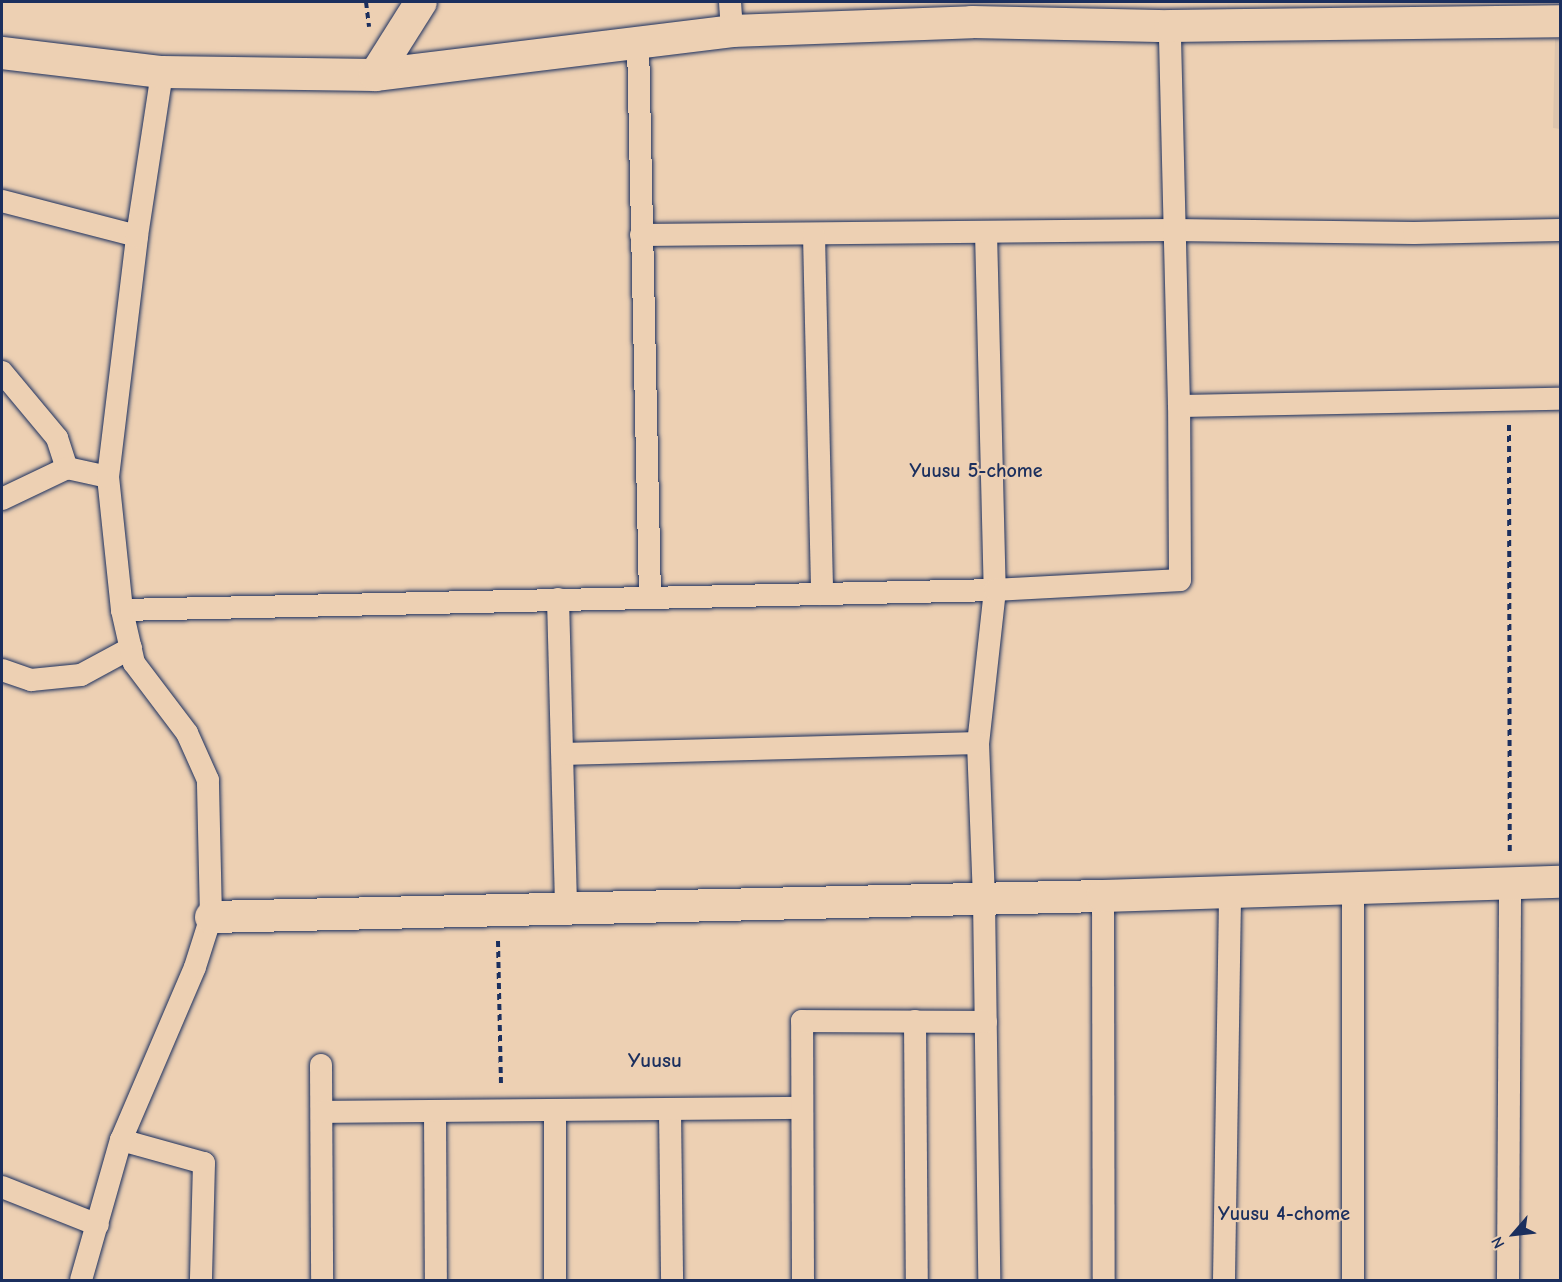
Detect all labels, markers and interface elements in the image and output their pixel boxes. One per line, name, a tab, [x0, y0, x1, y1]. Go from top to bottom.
district label: Yuusu 5-chome	[909, 458, 1043, 482]
district label: Yuusu	[628, 1047, 682, 1073]
district label: Yuusu 4-chome	[1218, 1201, 1350, 1225]
north arrow	[1484, 1204, 1544, 1264]
text: N	[1488, 1234, 1509, 1251]

